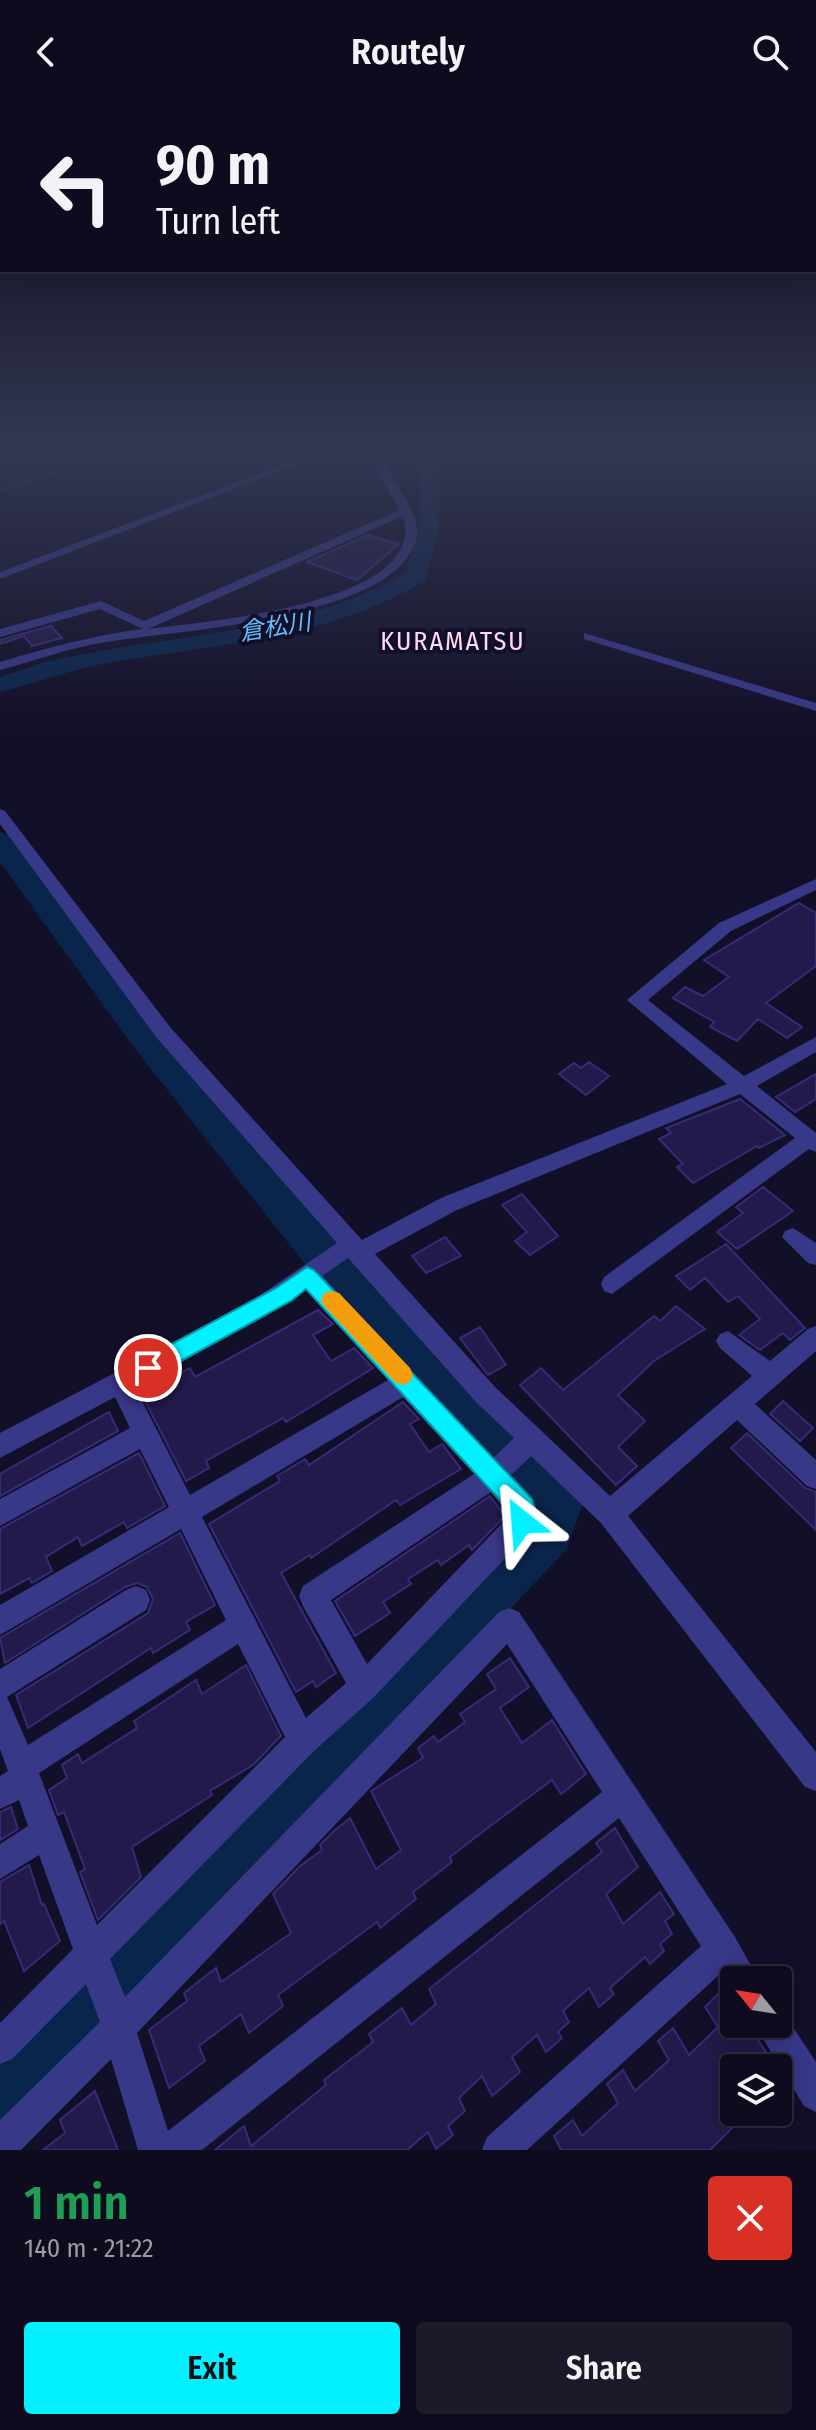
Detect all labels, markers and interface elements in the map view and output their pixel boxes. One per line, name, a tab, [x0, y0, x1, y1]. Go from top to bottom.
icon: back	[24, 30, 68, 74]
text: Routely	[351, 30, 465, 74]
icon: search	[748, 30, 792, 74]
text: 90 m	[156, 132, 270, 199]
icon: left	[24, 136, 128, 240]
text: Turn left	[156, 200, 280, 244]
water label: 倉松川	[237, 607, 316, 646]
district label: KURAMATSU	[380, 626, 526, 657]
pin	[114, 1334, 182, 1402]
icon: arrive	[126, 1346, 170, 1390]
position arrow	[480, 1480, 564, 1564]
north arrow	[720, 1966, 792, 2038]
map controls	[720, 1966, 792, 2126]
button: layers	[720, 2054, 792, 2126]
text: 1 min	[24, 2174, 129, 2232]
button: close	[708, 2176, 792, 2260]
text: 140 m · 21:22	[24, 2233, 154, 2264]
button: Exit	[24, 2322, 400, 2414]
button: Share	[416, 2322, 792, 2414]

